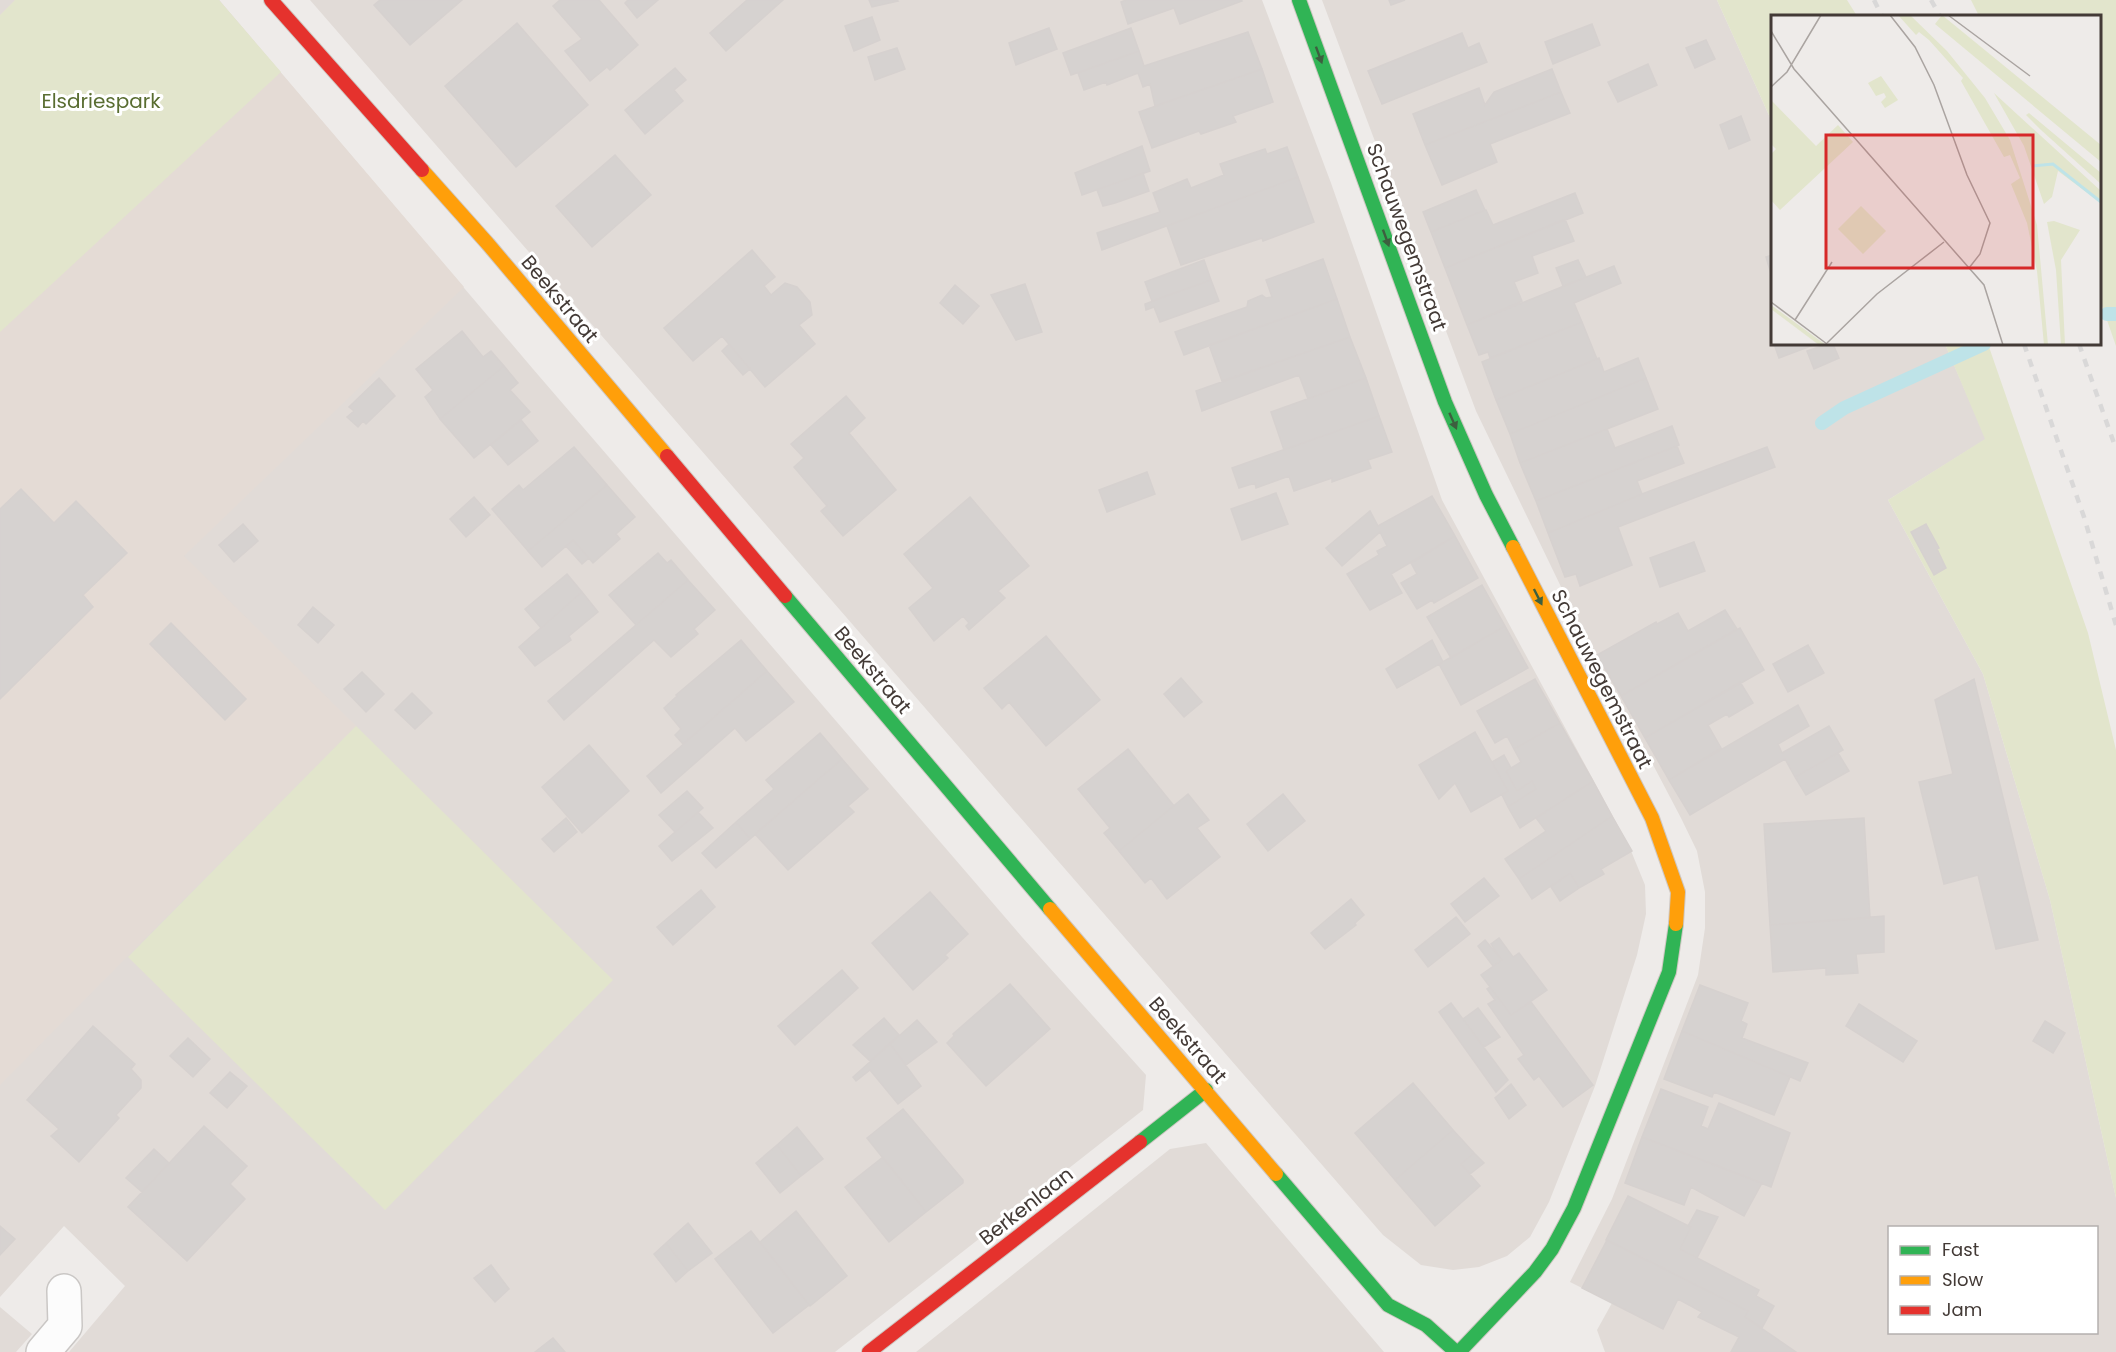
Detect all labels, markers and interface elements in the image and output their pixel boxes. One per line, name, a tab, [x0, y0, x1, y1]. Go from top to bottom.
inset map	[1771, 15, 2101, 345]
one-way arrow	[1315, 46, 1325, 64]
park label: Elsdriespark	[41, 87, 161, 115]
street label: Schauwegemstraat	[1360, 139, 1454, 335]
one-way arrow	[1382, 229, 1392, 247]
street label: Beekstraat	[515, 249, 605, 349]
one-way arrow	[1449, 413, 1458, 430]
street label: Schauwegemstraat	[1545, 585, 1659, 773]
one-way arrow	[1532, 588, 1542, 606]
street label: Beekstraat	[828, 620, 918, 720]
street label: Beekstraat	[1142, 990, 1234, 1090]
street label: Berkenlaan	[973, 1160, 1079, 1252]
legend	[1888, 1226, 2098, 1334]
text: Fast	[1942, 1237, 1979, 1262]
text: Slow	[1942, 1267, 1984, 1292]
text: Jam	[1942, 1297, 1982, 1322]

